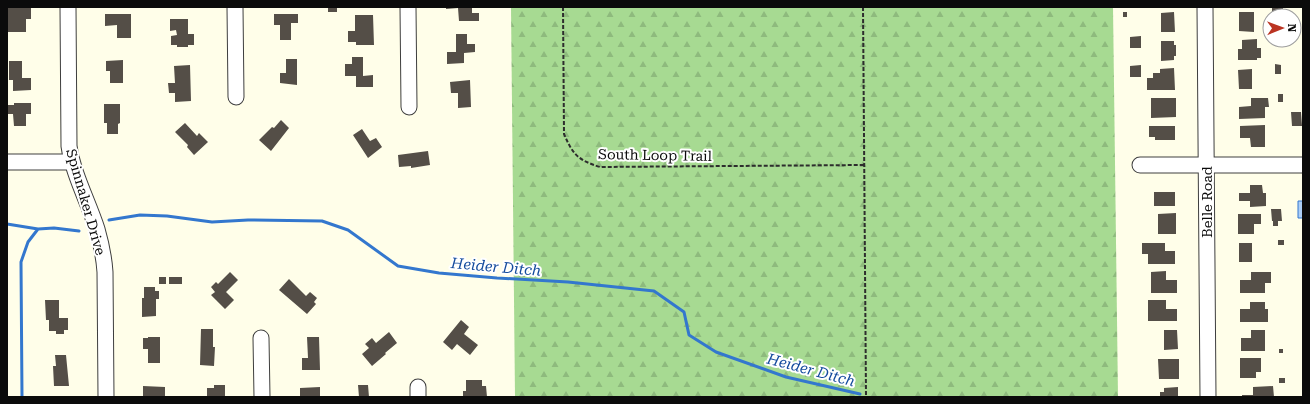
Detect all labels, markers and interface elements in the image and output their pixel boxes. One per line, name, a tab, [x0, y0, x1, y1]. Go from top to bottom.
north arrow	[1262, 8, 1302, 48]
text: N	[1285, 23, 1298, 33]
street label: South Loop Trail	[598, 146, 713, 164]
street label: Spinnaker Drive	[63, 147, 109, 257]
street label: Belle Road	[1199, 166, 1215, 238]
water label: Heider Ditch	[449, 254, 542, 280]
water label: Heider Ditch	[764, 349, 857, 390]

